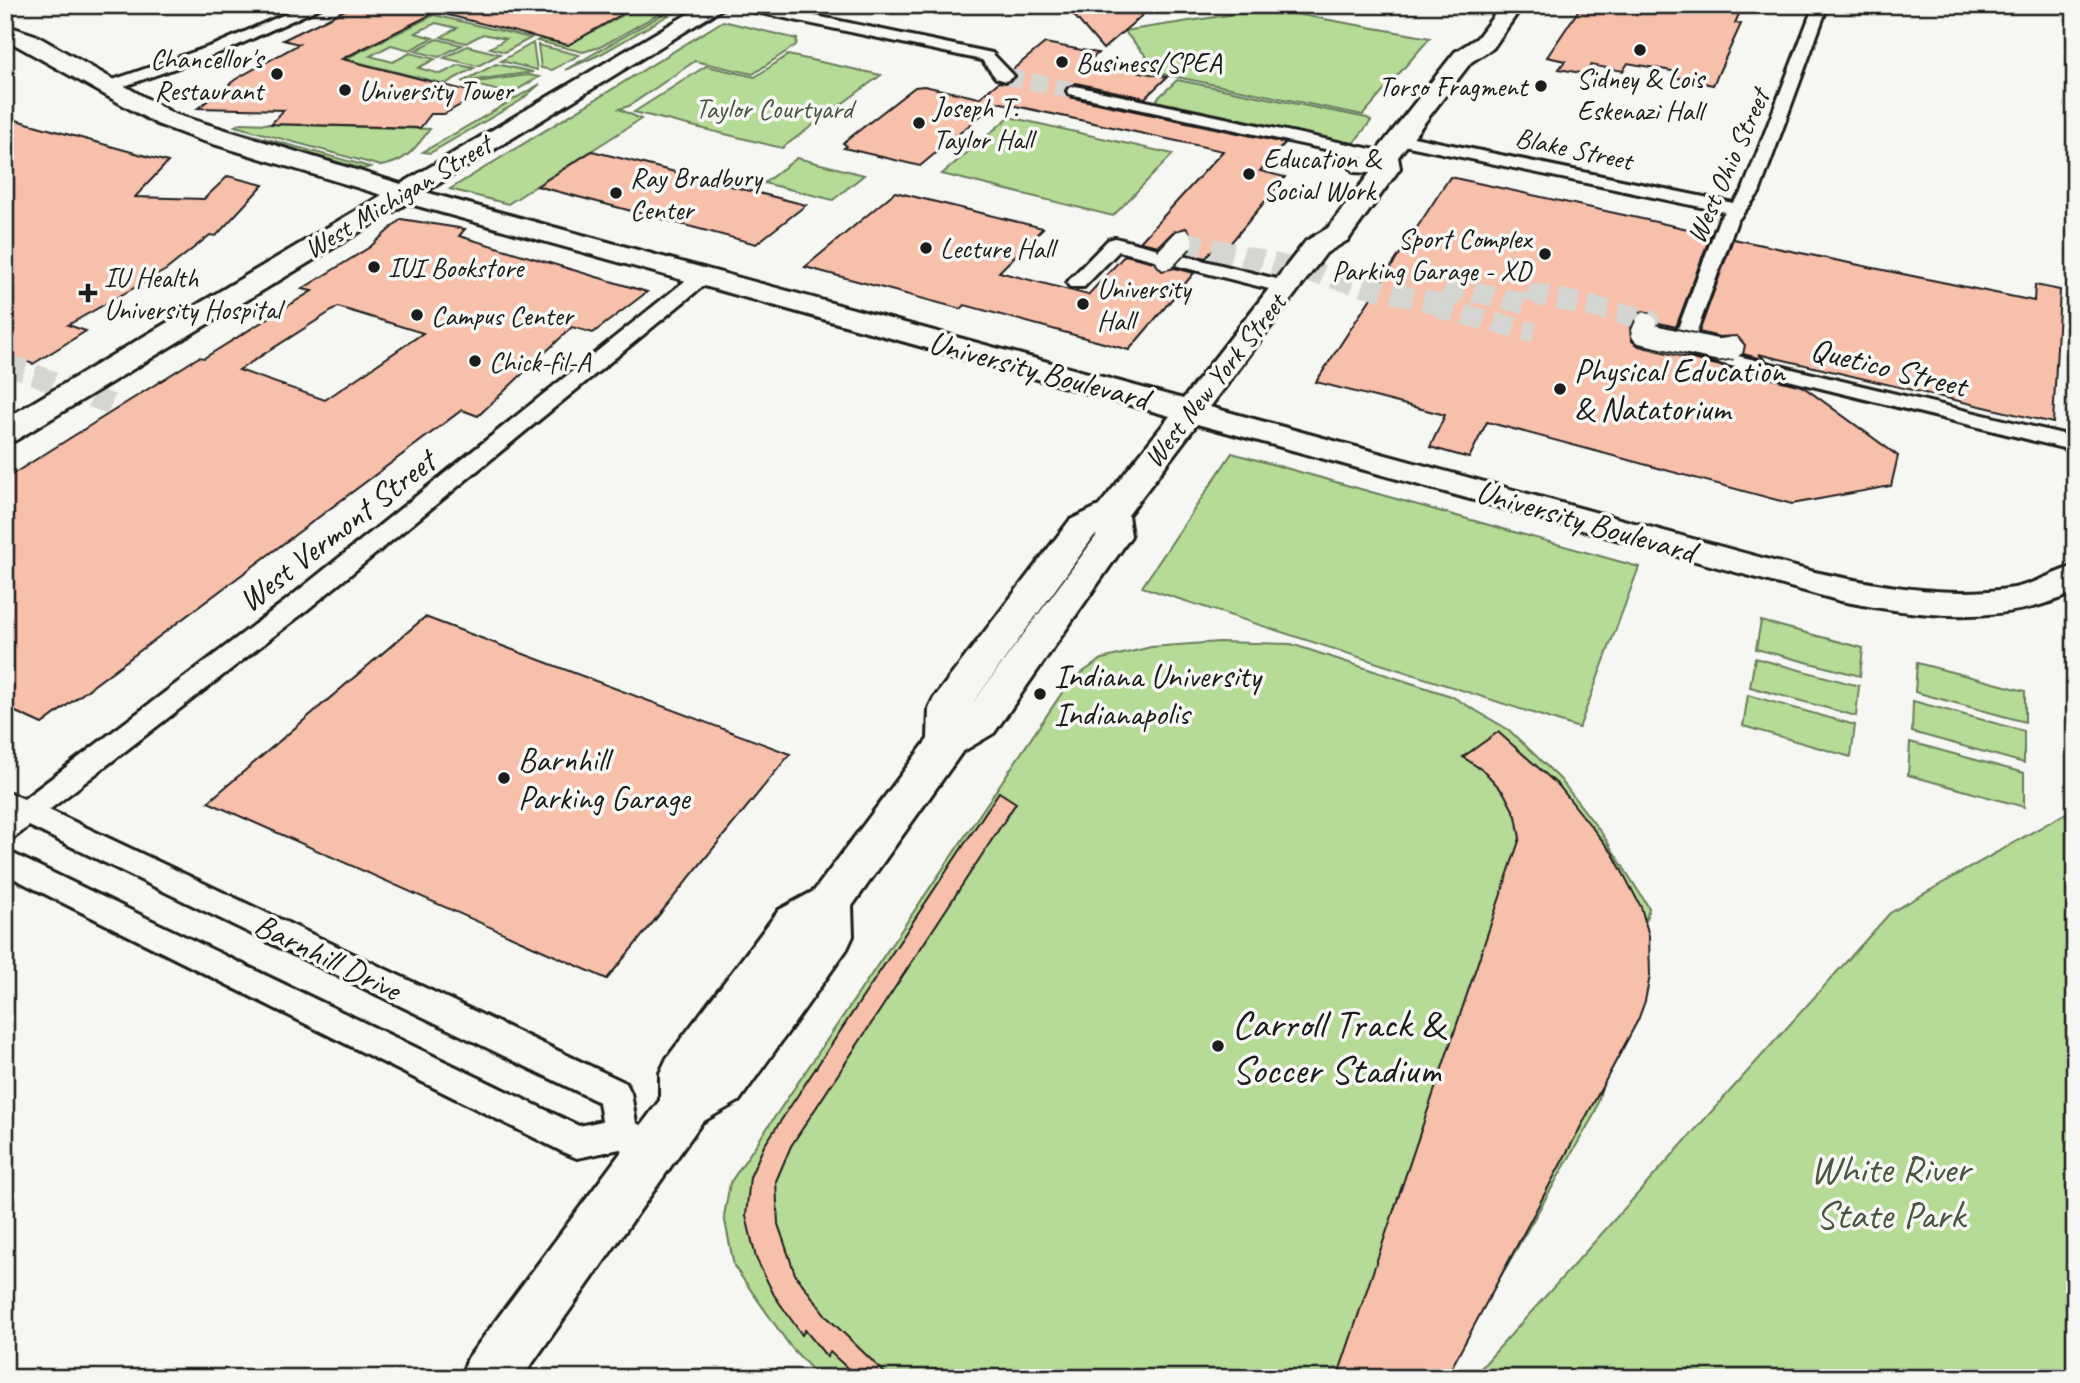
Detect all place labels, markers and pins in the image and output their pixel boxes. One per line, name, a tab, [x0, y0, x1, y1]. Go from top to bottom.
place label: Chancellor's Restaurant	[150, 41, 266, 108]
marker: Sidney & Lois Eskenazi Hall	[1632, 42, 1648, 58]
place label: Business/SPEA	[1076, 45, 1222, 80]
marker: Business/SPEA	[1054, 54, 1070, 70]
place label: Sidney & Lois Eskenazi Hall	[1576, 61, 1708, 128]
marker: Chancellor's Restaurant	[269, 66, 285, 82]
place label: Torso Fragment	[1378, 69, 1530, 104]
place label: University Tower	[359, 73, 515, 108]
marker: Torso Fragment	[1533, 78, 1549, 94]
marker: University Tower	[337, 82, 353, 98]
place label: Joseph T. Taylor Hall	[931, 90, 1038, 157]
marker: Joseph T. Taylor Hall	[911, 115, 927, 131]
place label: Education & Social Work	[1263, 141, 1383, 208]
place label: Ray Bradbury Center	[630, 160, 764, 227]
marker: Education & Social Work	[1241, 166, 1257, 182]
marker: Ray Bradbury Center	[608, 185, 624, 201]
place label: Sport Complex Parking Garage - XD	[1332, 221, 1533, 288]
place label: Lecture Hall	[940, 231, 1059, 266]
marker: Lecture Hall	[918, 240, 934, 256]
marker: Sport Complex Parking Garage - XD	[1537, 246, 1553, 262]
place label: IUI Bookstore	[388, 250, 525, 285]
marker: IUI Bookstore	[366, 259, 382, 275]
place label: IU Health University Hospital	[104, 260, 286, 327]
place label: University Hall	[1097, 271, 1193, 338]
marker: IU Health University Hospital	[78, 283, 98, 303]
marker: University Hall	[1075, 296, 1091, 312]
place label: Campus Center	[431, 298, 575, 333]
marker: Campus Center	[409, 307, 425, 323]
place label: Chick-fil-A	[489, 344, 592, 379]
place label: Physical Education & Natatorium	[1574, 350, 1787, 430]
marker: Chick-fil-A	[467, 353, 483, 369]
marker: Physical Education & Natatorium	[1552, 381, 1568, 397]
place label: Indiana University Indianapolis	[1054, 655, 1263, 735]
marker: Indiana University Indianapolis	[1032, 686, 1048, 702]
place label: Barnhill Parking Garage	[518, 739, 692, 819]
marker: Barnhill Parking Garage	[496, 770, 512, 786]
place label: Carroll Track & Soccer Stadium	[1232, 999, 1448, 1095]
marker: Carroll Track & Soccer Stadium	[1210, 1038, 1226, 1054]

